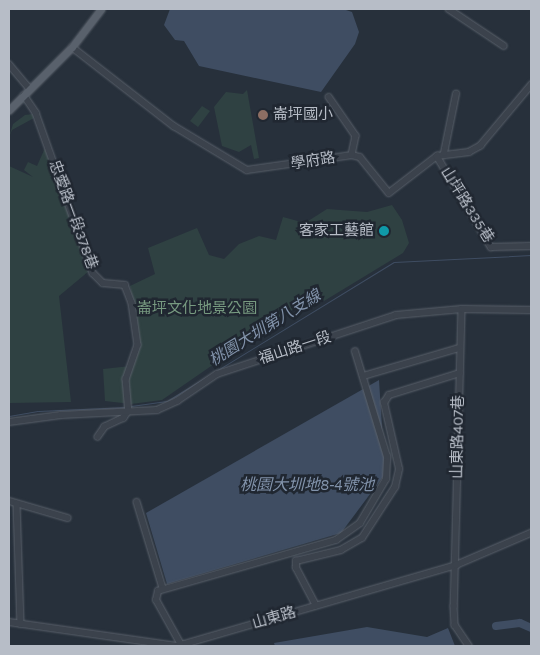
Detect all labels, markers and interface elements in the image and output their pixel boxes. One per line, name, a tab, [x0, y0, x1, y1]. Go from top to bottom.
place label: 崙坪國小	[273, 106, 333, 124]
marker: 崙坪國小	[257, 109, 269, 121]
street label: 學府路	[289, 149, 337, 173]
street label: 忠愛路一段378巷	[45, 158, 101, 272]
street label: 山坪路335巷	[437, 164, 497, 246]
place label: 客家工藝館	[299, 222, 374, 240]
marker: 客家工藝館	[378, 225, 390, 237]
water label: 桃園大圳第八支線	[206, 286, 324, 370]
park label: 崙坪文化地景公園	[137, 300, 257, 318]
street label: 福山路一段	[257, 328, 333, 368]
street label: 山東路407巷	[448, 395, 468, 479]
water label: 桃園大圳地8-4號池	[240, 475, 374, 495]
street label: 山東路	[250, 603, 298, 633]

